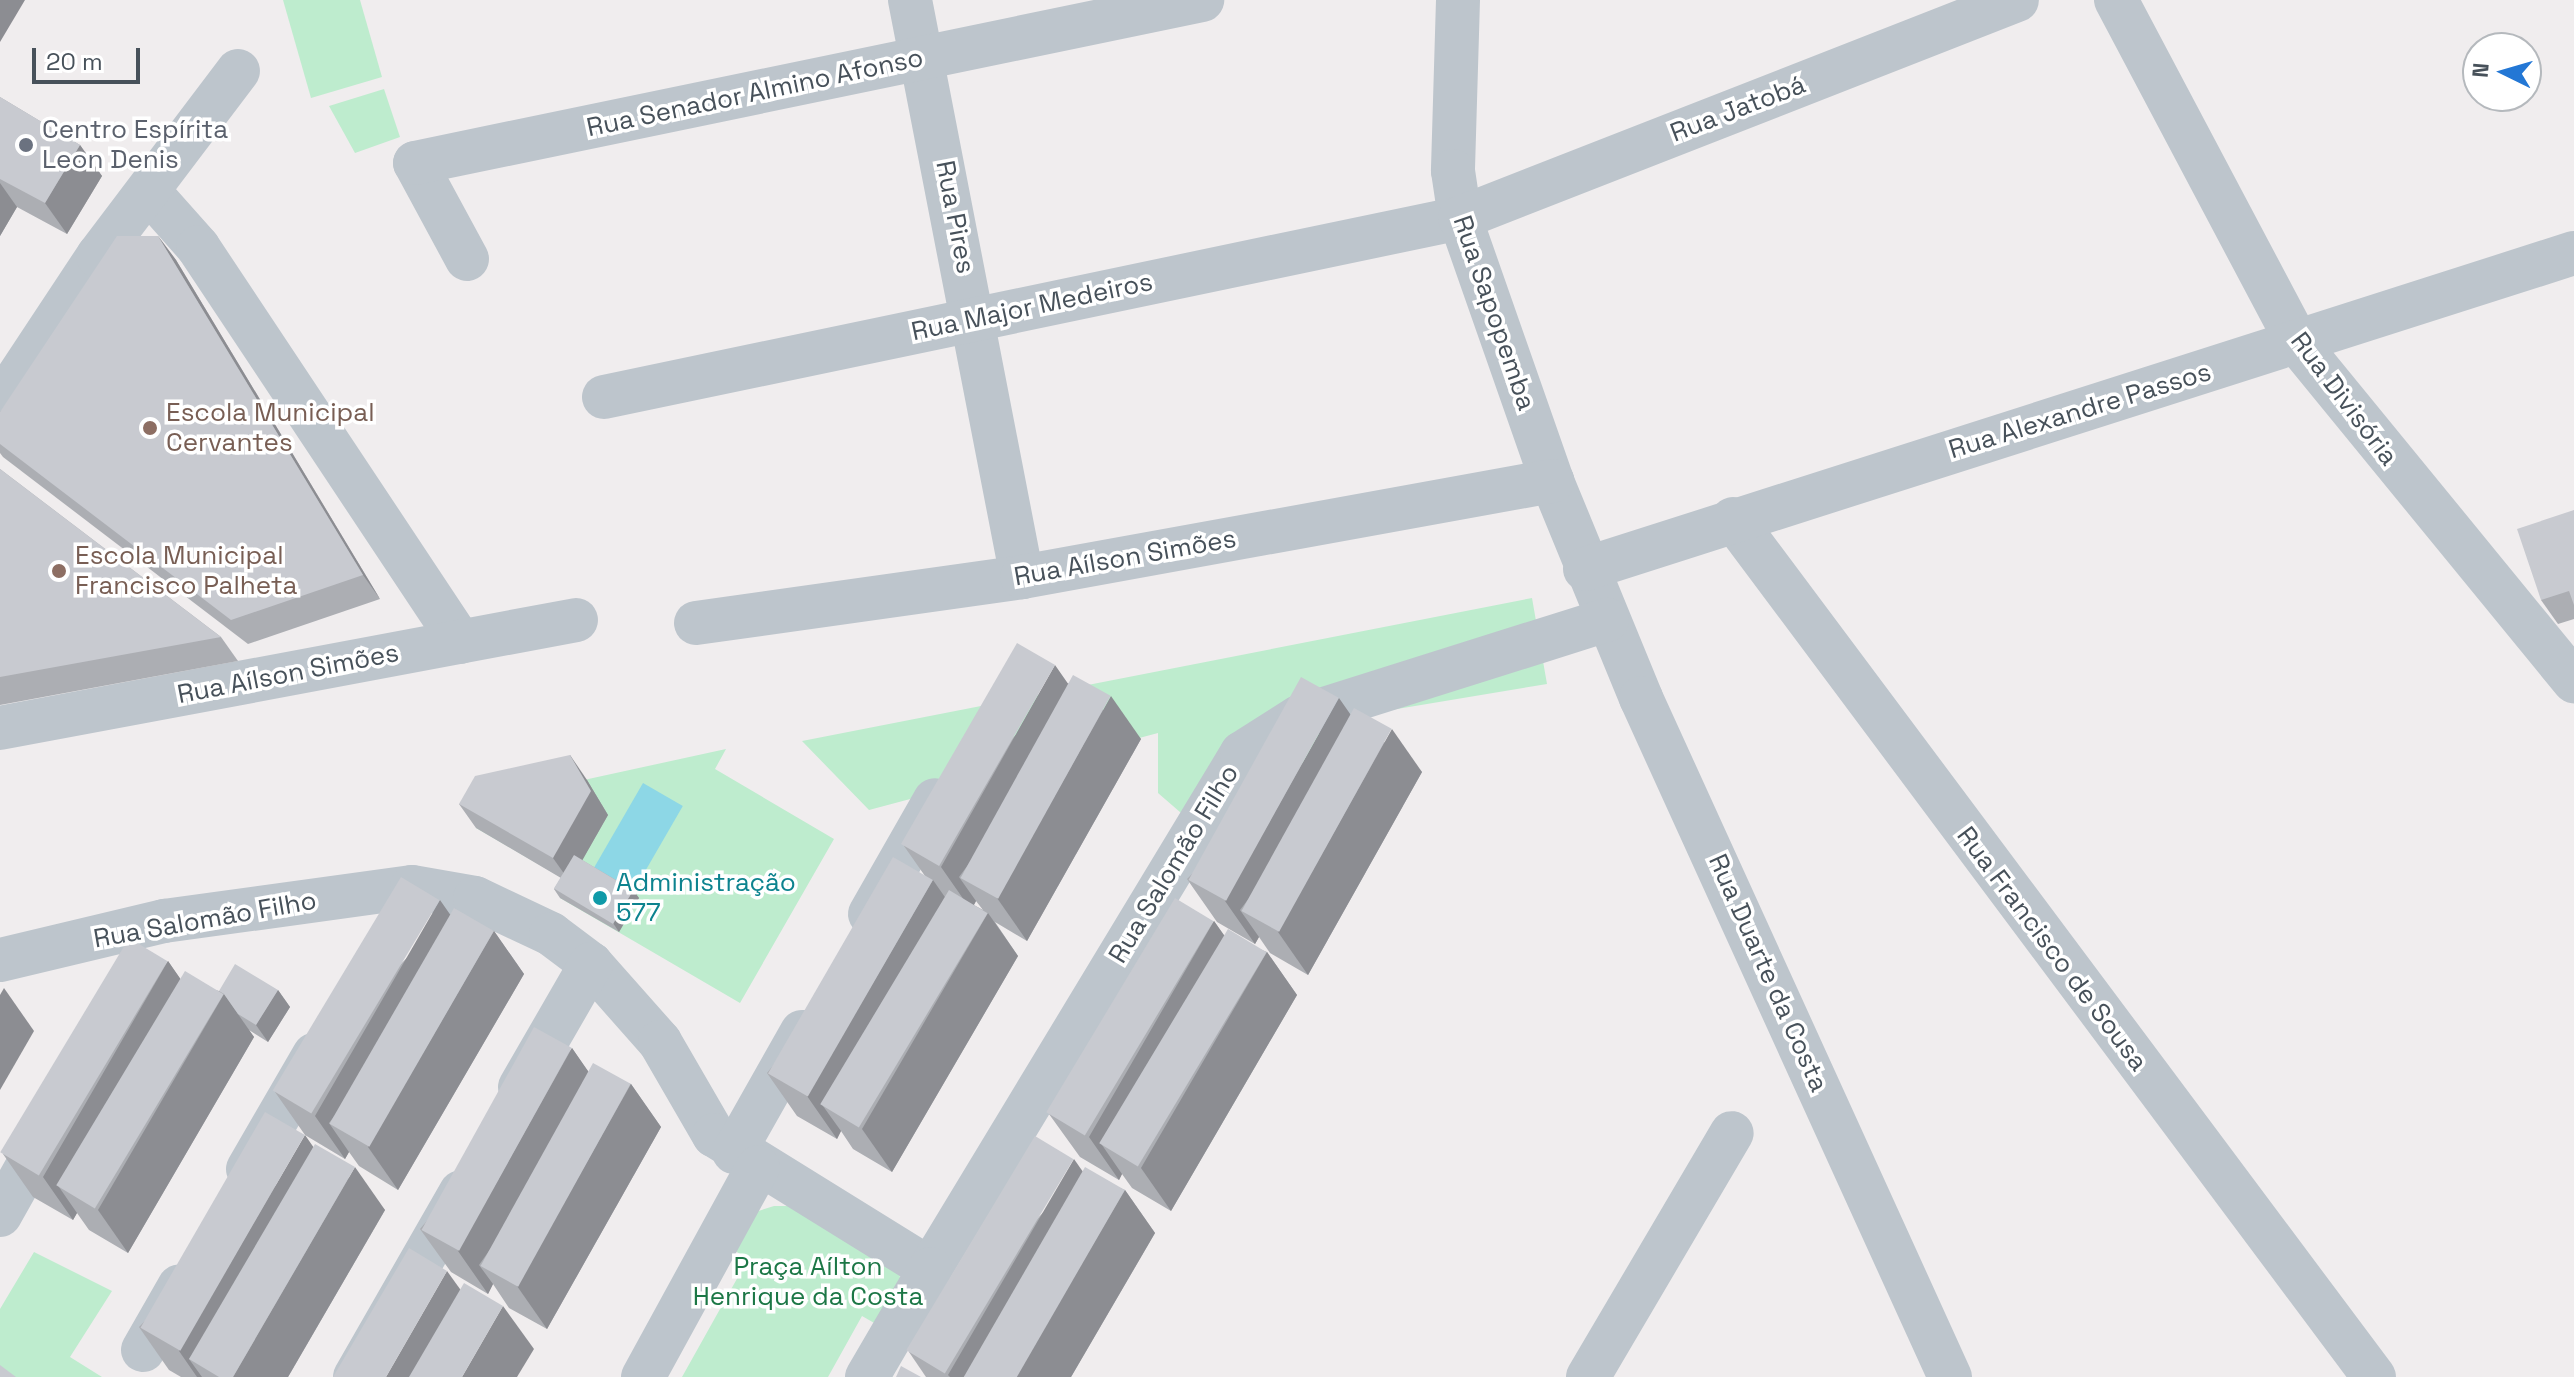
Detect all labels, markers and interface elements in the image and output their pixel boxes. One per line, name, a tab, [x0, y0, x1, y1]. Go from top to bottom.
scale bar	[36, 32, 144, 82]
north arrow	[2462, 32, 2542, 112]
street label: Rua Senador Almino Afonso	[584, 42, 926, 144]
text: 20 m	[46, 46, 103, 77]
text: N	[2465, 62, 2495, 79]
street label: Rua Jatobá	[1666, 69, 1810, 149]
place label: Centro Espírita Leon Denis	[42, 114, 228, 176]
marker: Centro Espírita Leon Denis	[17, 136, 35, 154]
street label: Rua Pires	[929, 158, 981, 276]
street label: Rua Sapopemba	[1446, 212, 1542, 414]
street label: Rua Major Medeiros	[909, 266, 1155, 348]
street label: Rua Divisória	[2284, 326, 2404, 472]
street label: Rua Alexandre Passos	[1945, 356, 2215, 466]
place label: Escola Municipal Cervantes	[166, 397, 375, 458]
marker: Escola Municipal Cervantes	[141, 419, 159, 437]
street label: Rua Aílson Simões	[1011, 523, 1239, 593]
place label: Escola Municipal Francisco Palheta	[75, 540, 298, 602]
marker: Escola Municipal Francisco Palheta	[50, 562, 68, 580]
street label: Rua Aílson Simões	[174, 637, 402, 711]
street label: Rua Salomão Filho	[1102, 759, 1246, 969]
street label: Rua Francisco de Sousa	[1950, 821, 2154, 1077]
street label: Rua Duarte da Costa	[1702, 849, 1834, 1097]
place label: Administração 577	[616, 867, 796, 928]
street label: Rua Salomão Filho	[91, 885, 319, 955]
marker: Administração 577	[591, 889, 609, 907]
park label: Praça Aílton Henrique da Costa	[693, 1251, 923, 1312]

